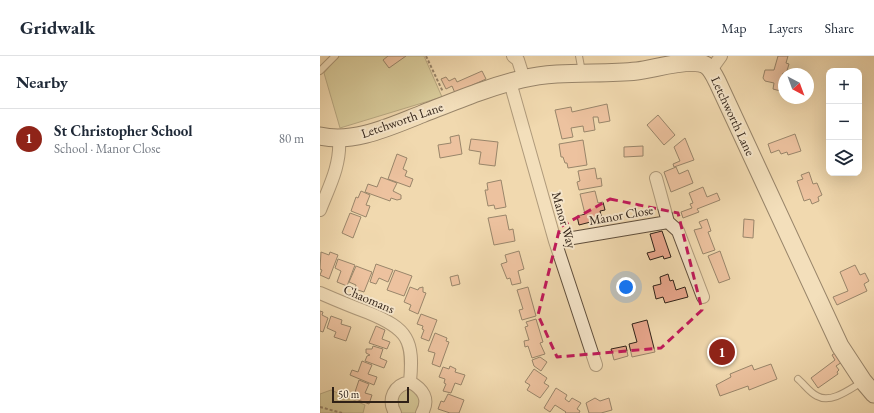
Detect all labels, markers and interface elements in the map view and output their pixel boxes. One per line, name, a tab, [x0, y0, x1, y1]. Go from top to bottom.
text: Gridwalk	[20, 15, 95, 40]
text: Map	[721, 19, 746, 37]
text: Layers	[768, 19, 803, 37]
text: Share	[825, 19, 854, 37]
north arrow	[778, 68, 814, 104]
map controls	[826, 68, 862, 176]
button: +	[826, 68, 862, 104]
text: Nearby	[16, 71, 68, 93]
street label: Letchworth Lane	[707, 74, 759, 158]
street label: Letchworth Lane	[359, 98, 445, 142]
button: −	[826, 104, 862, 140]
text: St Christopher School	[54, 121, 192, 140]
text: 1	[26, 130, 32, 147]
text: 80 m	[279, 130, 304, 147]
text: School · Manor Close	[54, 140, 161, 157]
button: layers	[826, 140, 862, 176]
street label: Manor Way	[548, 190, 580, 251]
street label: Manor Close	[588, 201, 654, 229]
your location	[616, 277, 636, 297]
street label: Chaomans	[341, 281, 397, 317]
pin: 1	[709, 337, 735, 367]
scale bar	[332, 385, 409, 404]
text: 50 m	[338, 387, 359, 401]

